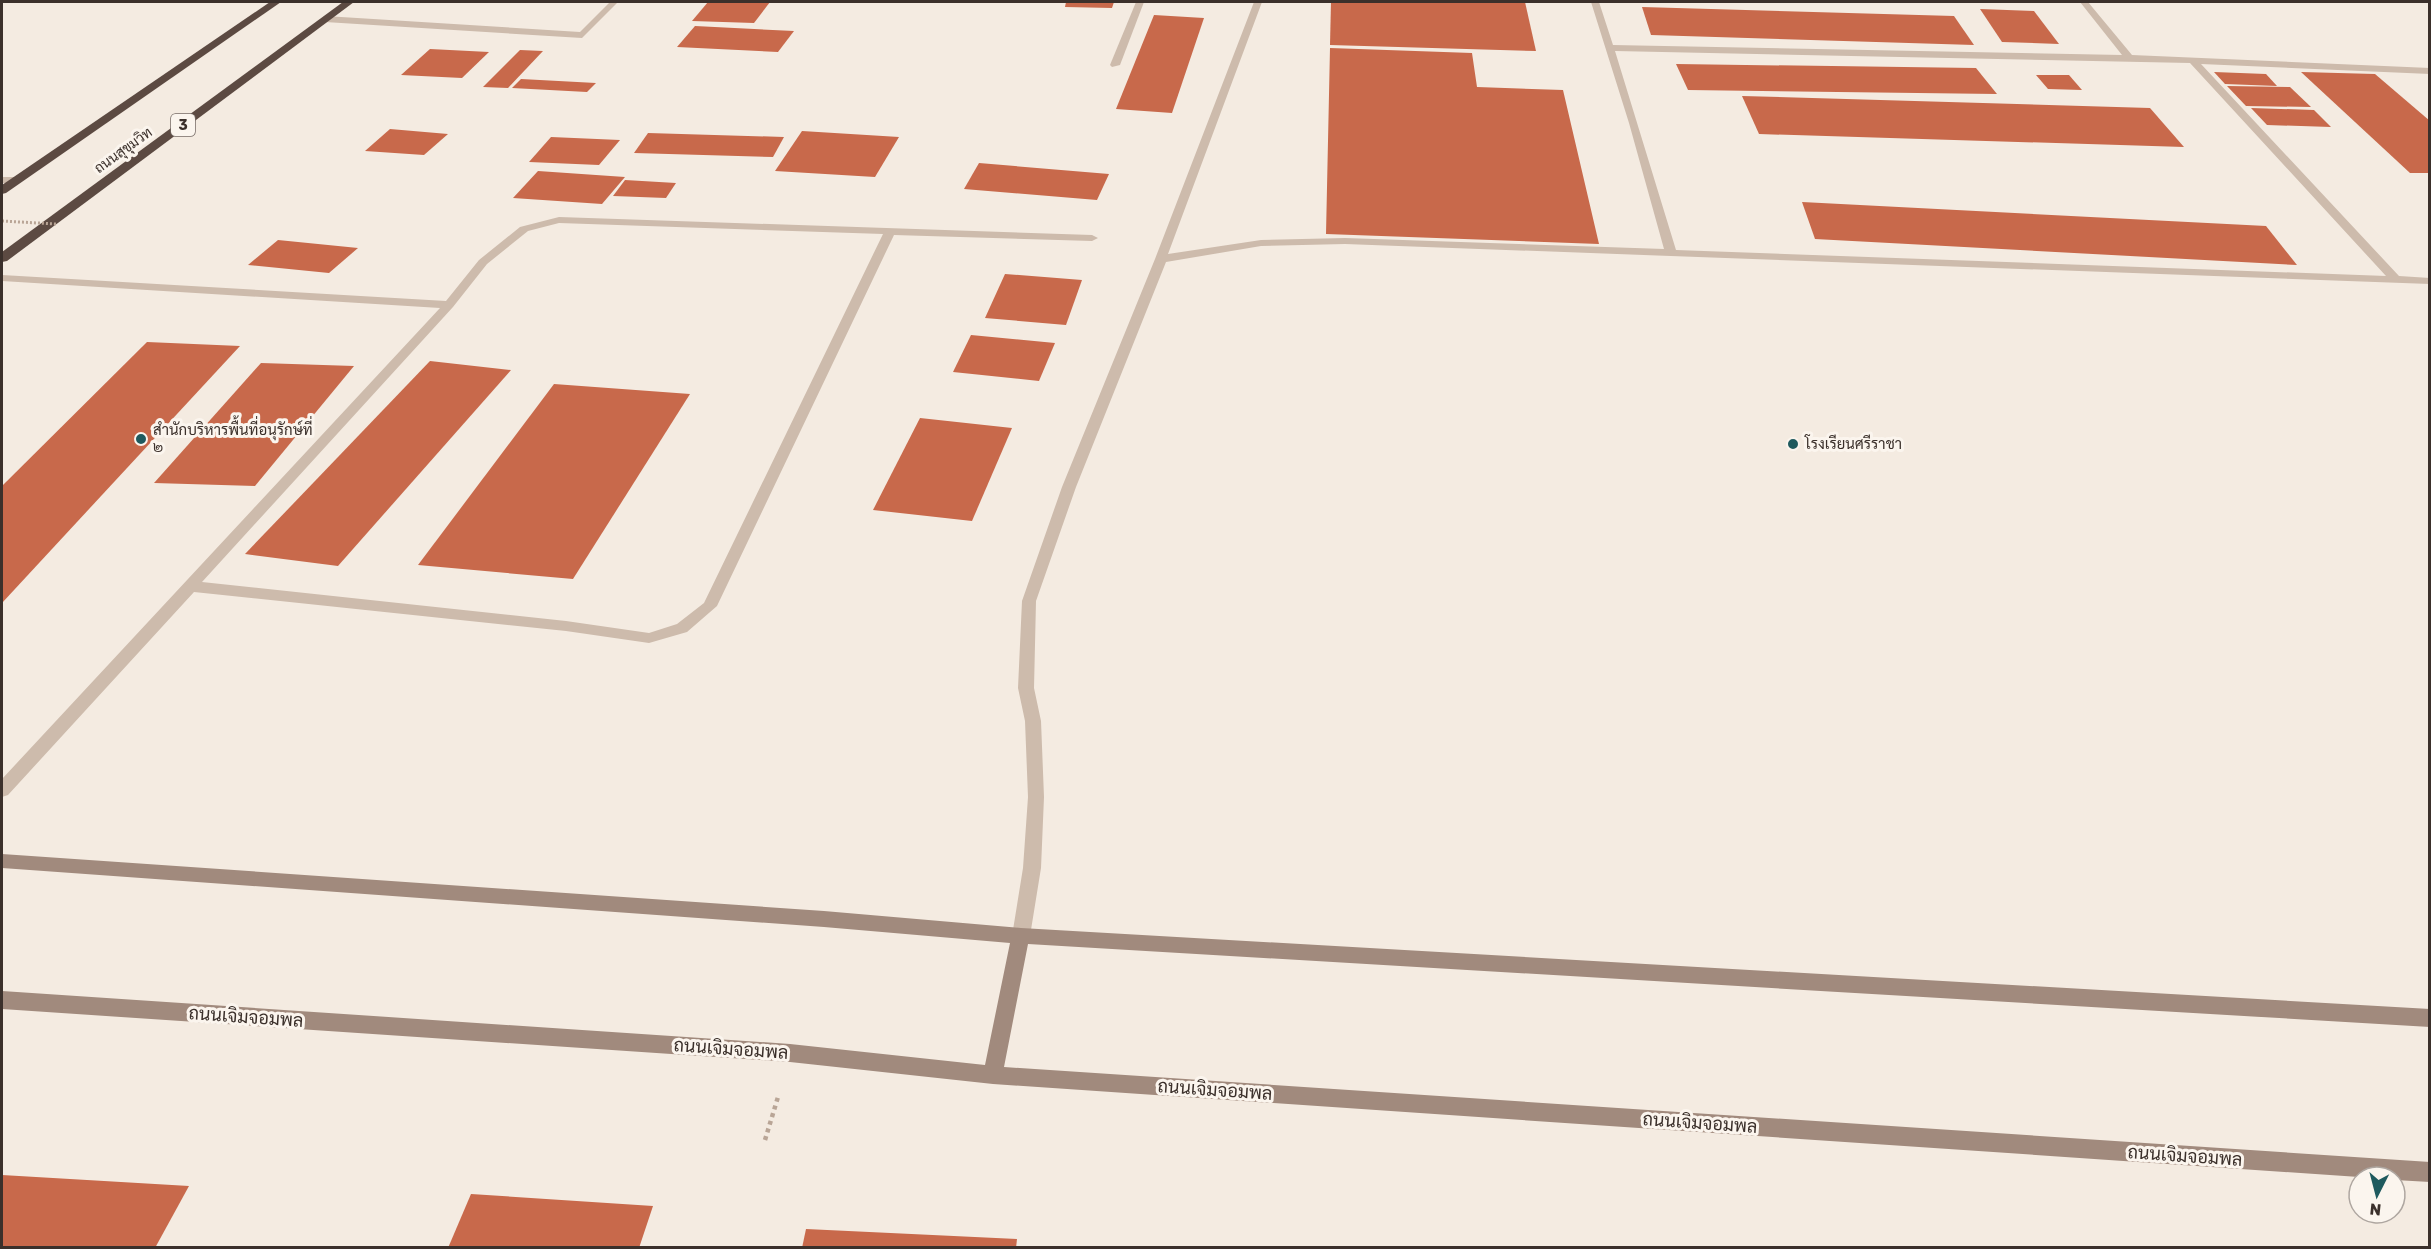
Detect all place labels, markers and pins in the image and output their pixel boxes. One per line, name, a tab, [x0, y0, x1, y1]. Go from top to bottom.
place label: สำนักบริหารพื้นที่อนุรักษ์ที่ ๒	[153, 415, 313, 456]
marker: สำนักบริหารพื้นที่อนุรักษ์ที่ ๒	[134, 432, 148, 446]
place label: โรงเรียนศรีราชา	[1804, 434, 1902, 453]
marker: โรงเรียนศรีราชา	[1786, 437, 1800, 451]

